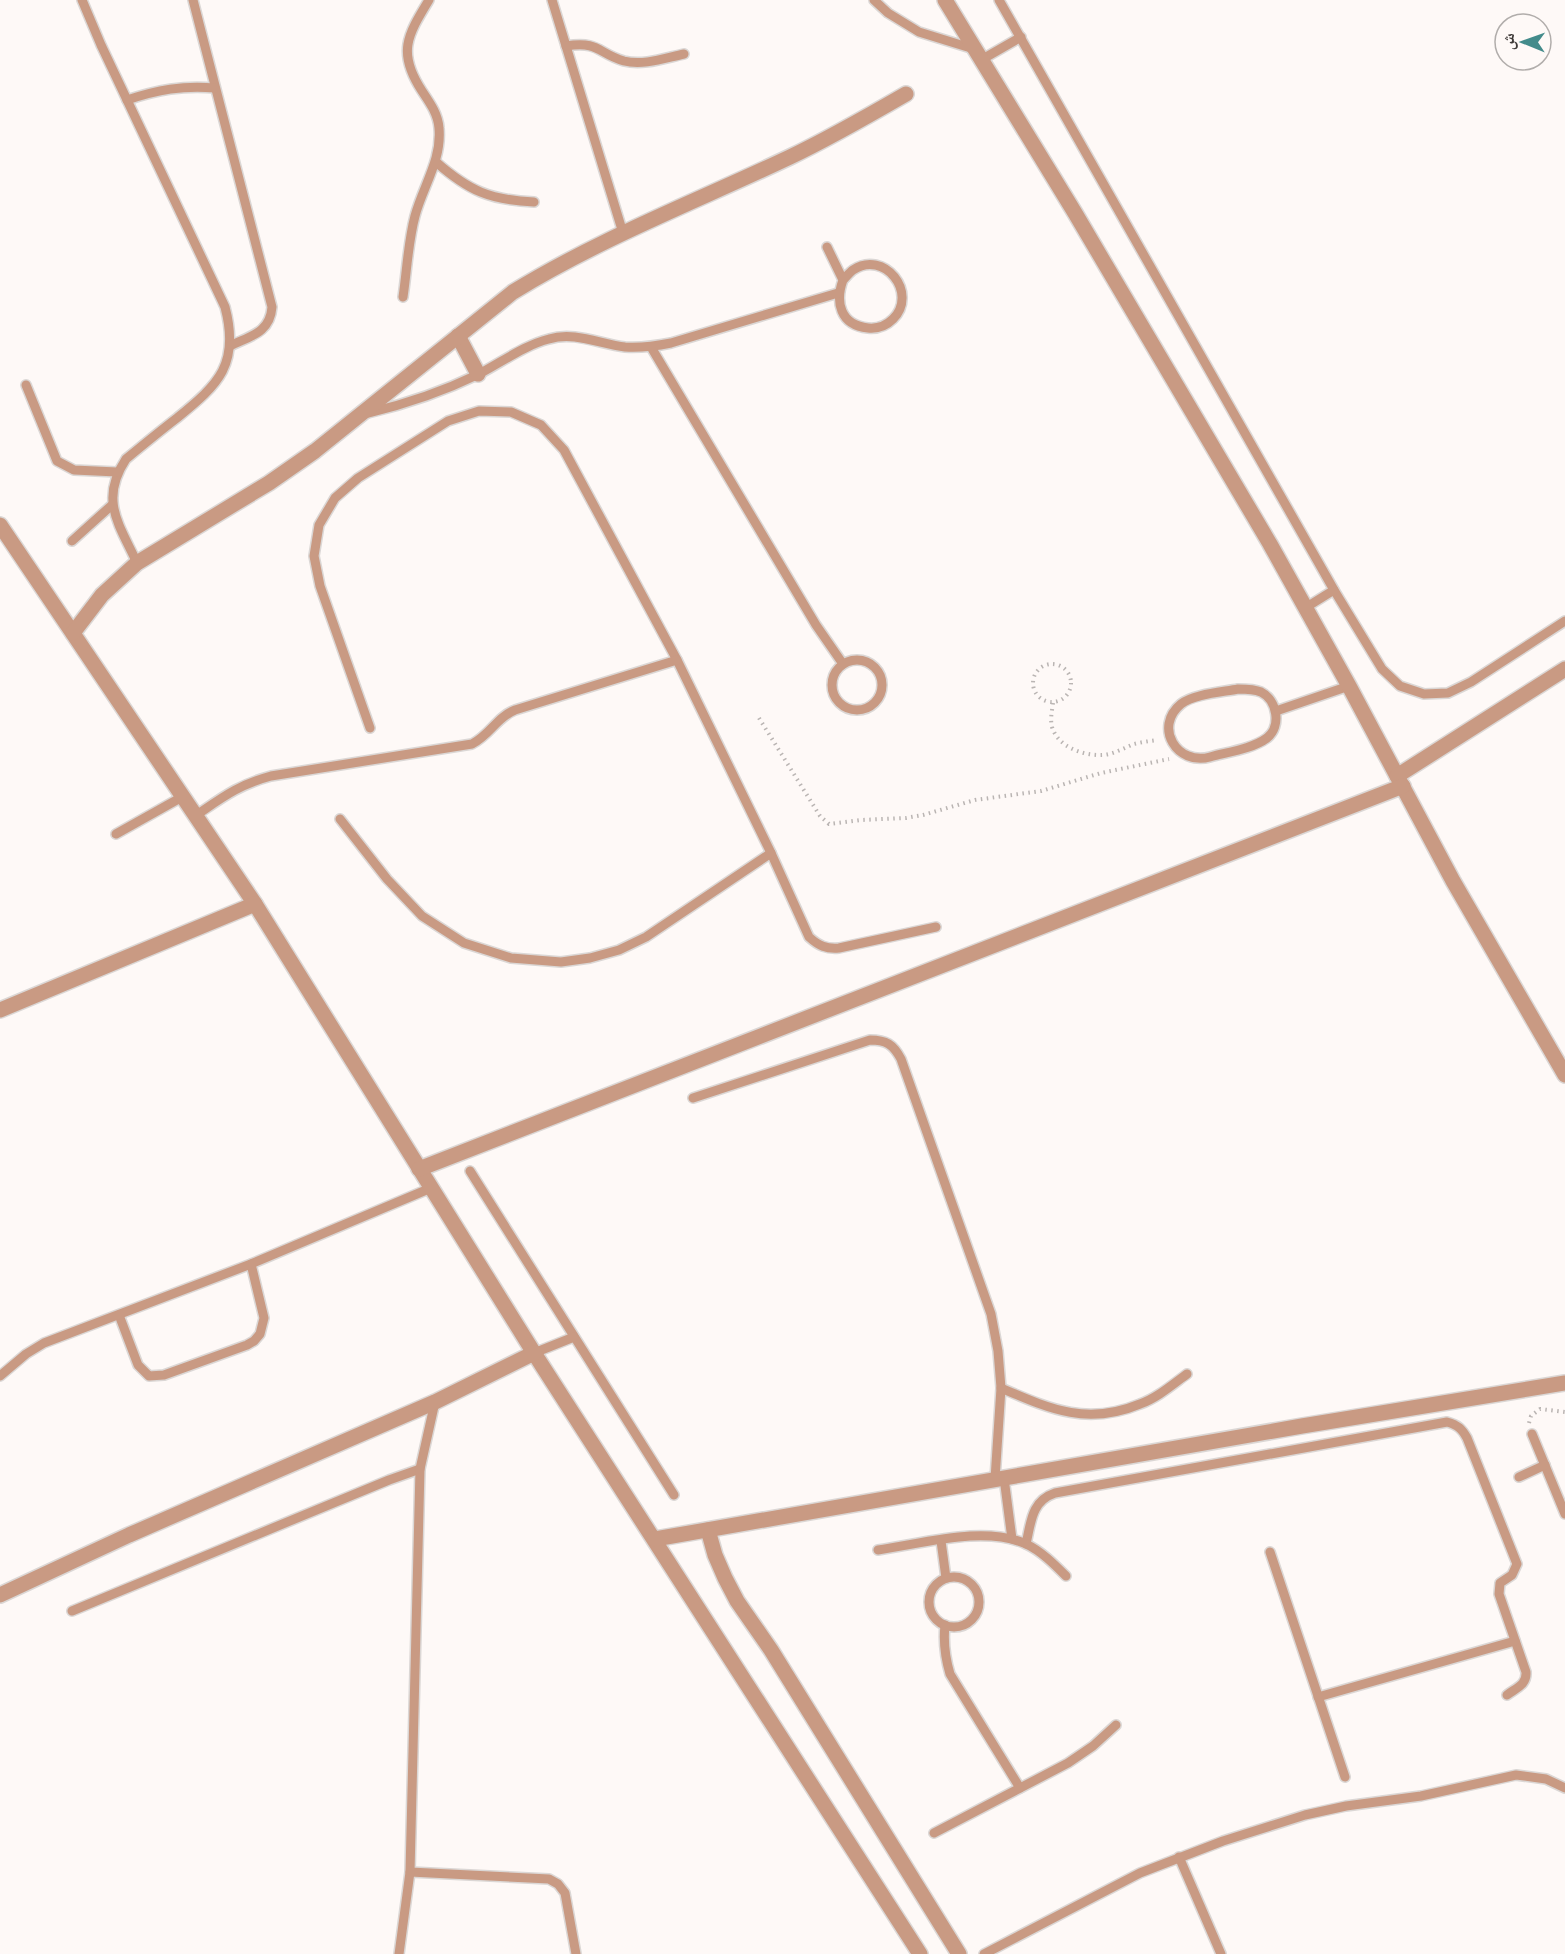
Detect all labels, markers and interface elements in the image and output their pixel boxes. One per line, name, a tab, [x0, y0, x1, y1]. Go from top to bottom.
north arrow	[1493, 12, 1553, 72]
text: ش	[1500, 33, 1518, 50]

